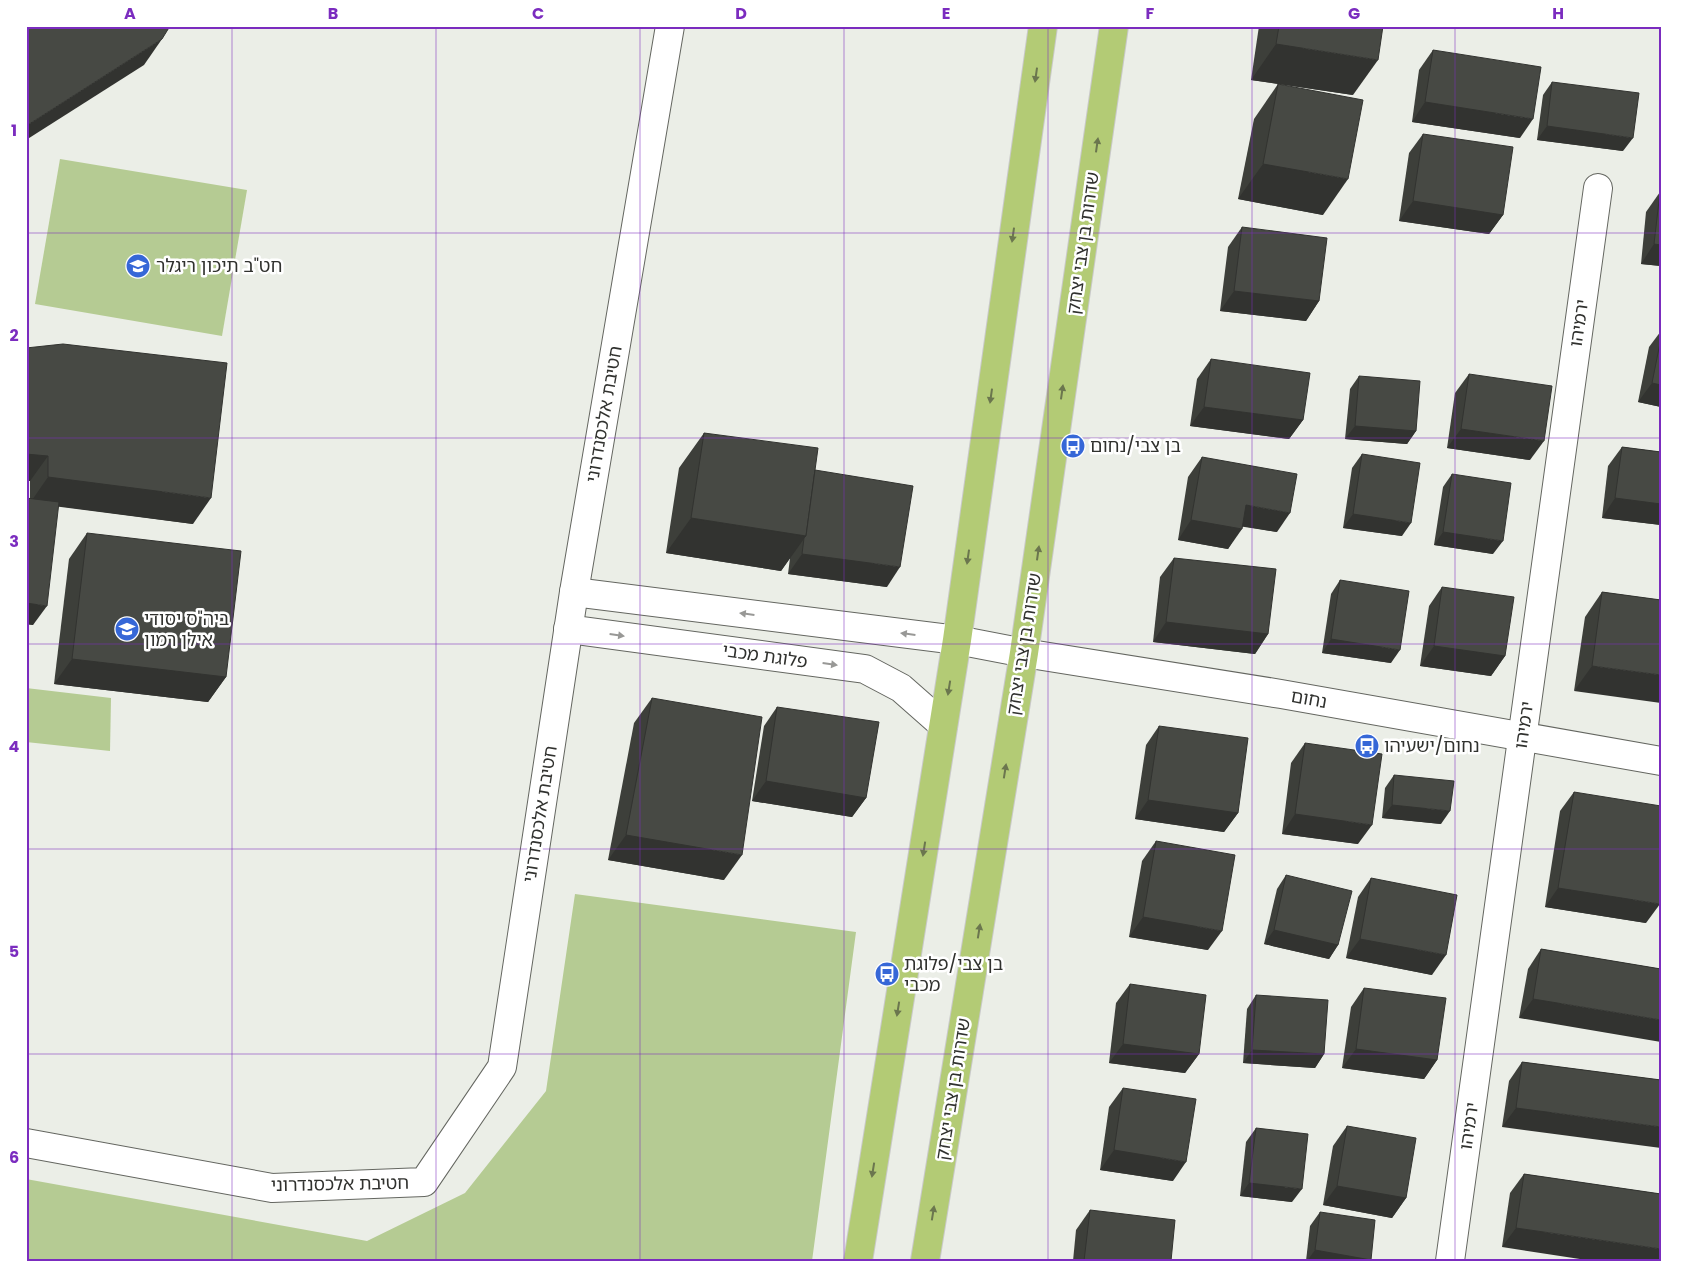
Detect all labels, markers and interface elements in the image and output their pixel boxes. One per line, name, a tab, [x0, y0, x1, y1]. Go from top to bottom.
text: A	[124, 2, 136, 25]
text: B	[328, 2, 338, 25]
text: C	[532, 2, 544, 25]
text: D	[735, 2, 747, 25]
text: E	[942, 2, 950, 25]
text: F	[1146, 2, 1155, 25]
text: G	[1348, 2, 1360, 25]
text: H	[1552, 2, 1564, 25]
one-way arrow	[1032, 67, 1040, 83]
text: 1	[11, 119, 17, 142]
one-way arrow	[1094, 136, 1102, 152]
street label: שדרות בן צבי יצחק	[1060, 170, 1105, 316]
one-way arrow	[1009, 228, 1017, 244]
school or university icon: חט"ב תיכון ריגלר	[125, 253, 151, 279]
place label: חט"ב תיכון ריגלר	[156, 253, 282, 278]
street label: ירמיהו	[1563, 298, 1594, 348]
text: 2	[9, 324, 19, 347]
street label: חטיבת אלכסנדרוני	[579, 344, 628, 484]
one-way arrow	[1058, 384, 1066, 400]
one-way arrow	[987, 389, 995, 405]
bus stop icon: בן צבי/נחום	[1060, 433, 1086, 459]
place label: בן צבי/נחום	[1090, 433, 1181, 458]
text: 3	[9, 530, 19, 553]
one-way arrow	[1035, 544, 1043, 560]
one-way arrow	[964, 550, 972, 566]
street label: שדרות בן צבי יצחק	[1000, 571, 1047, 717]
place label: ביה"ס יסודי אילן רמון	[144, 606, 229, 652]
one-way arrow	[739, 610, 755, 618]
school or university icon: ביה"ס יסודי אילן רמון	[114, 616, 140, 642]
one-way arrow	[900, 630, 916, 638]
one-way arrow	[609, 632, 625, 640]
street label: פלוגת מכבי	[721, 637, 809, 674]
one-way arrow	[822, 661, 838, 669]
one-way arrow	[945, 681, 953, 697]
street label: נחום	[1289, 683, 1329, 714]
street label: ירמיהו	[1508, 700, 1539, 750]
bus stop icon: נחום/ישעיהו	[1354, 733, 1380, 759]
place label: נחום/ישעיהו	[1384, 733, 1480, 758]
text: 4	[9, 735, 20, 758]
street label: חטיבת אלכסנדרוני	[516, 744, 563, 884]
one-way arrow	[1001, 763, 1009, 779]
one-way arrow	[919, 841, 927, 857]
one-way arrow	[975, 923, 983, 939]
text: 5	[9, 940, 19, 963]
place label: בן צבי/פלוגת מכבי	[904, 951, 1003, 997]
bus stop icon: בן צבי/פלוגת מכבי	[874, 961, 900, 987]
one-way arrow	[894, 1002, 902, 1018]
street label: שדרות בן צבי יצחק	[929, 1016, 976, 1162]
street label: ירמיהו	[1453, 1101, 1484, 1151]
text: 6	[9, 1146, 19, 1169]
one-way arrow	[868, 1162, 876, 1178]
street label: חטיבת אלכסנדרוני	[271, 1170, 409, 1197]
one-way arrow	[929, 1204, 937, 1220]

